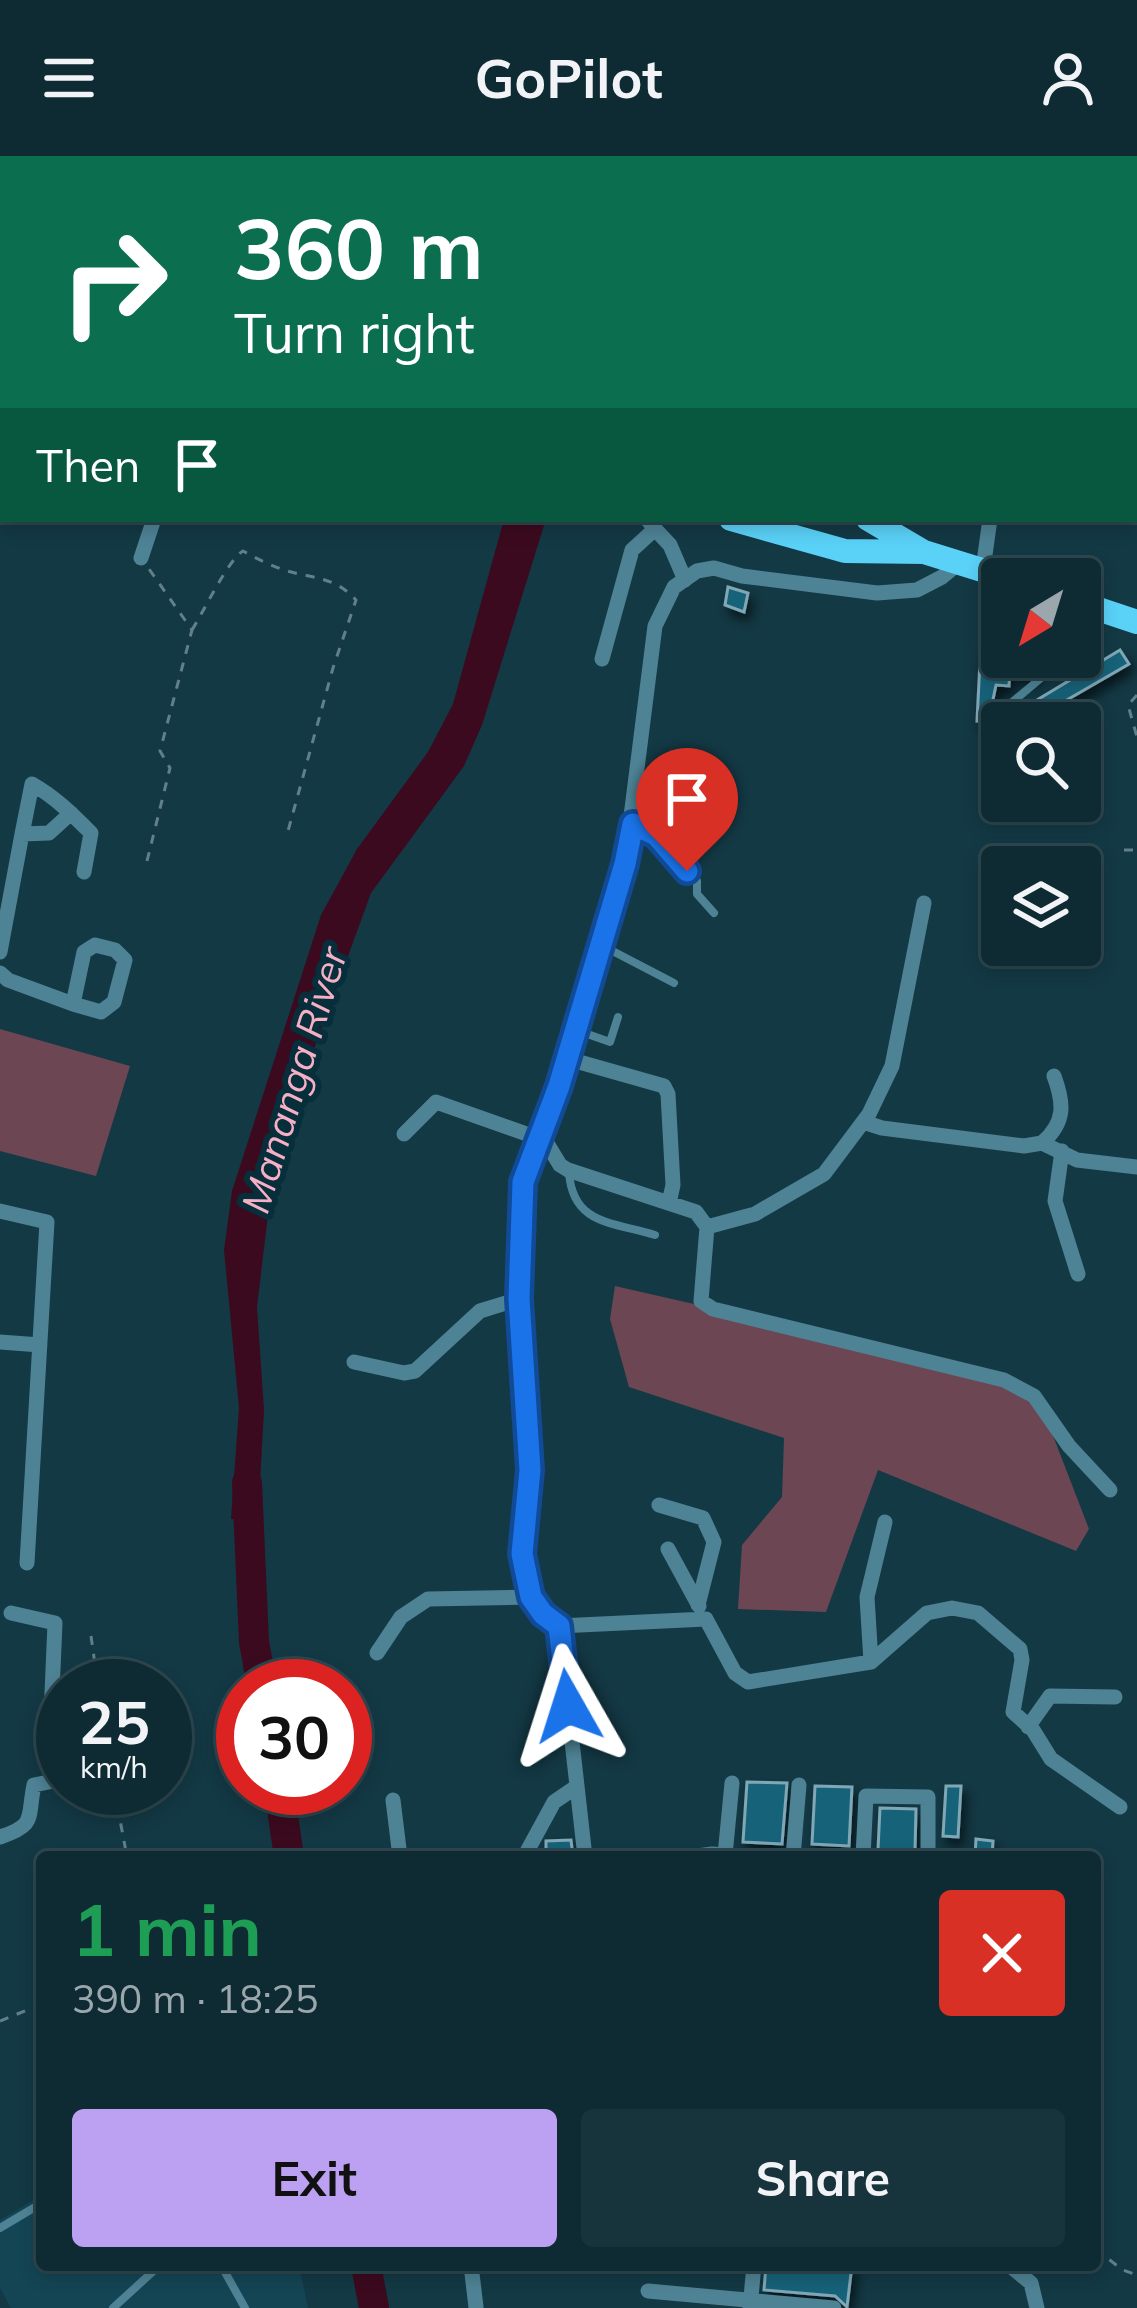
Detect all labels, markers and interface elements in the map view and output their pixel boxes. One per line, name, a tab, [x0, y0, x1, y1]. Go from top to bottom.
text: GoPilot	[474, 44, 663, 112]
icon: menu	[36, 45, 102, 111]
icon: person	[1035, 45, 1101, 111]
text: 360 m	[234, 195, 484, 300]
icon: right	[36, 204, 192, 360]
text: Turn right	[234, 299, 475, 367]
icon: arrive	[164, 432, 230, 498]
text: Then	[36, 437, 140, 493]
north arrow	[981, 558, 1101, 678]
map controls	[981, 558, 1101, 966]
button: search	[981, 702, 1101, 822]
pin	[636, 748, 738, 871]
icon: arrive	[654, 766, 720, 832]
button: layers	[981, 846, 1101, 966]
water label: Mananga River	[230, 939, 358, 1219]
position arrow	[505, 1643, 631, 1769]
speed limit sign: 30	[216, 1659, 372, 1815]
text: 25	[78, 1684, 150, 1759]
text: km/h	[80, 1748, 148, 1786]
text: 1 min	[72, 1884, 262, 1974]
button: close	[939, 1890, 1065, 2016]
text: 390 m · 18:25	[72, 1974, 318, 2023]
button: Exit	[72, 2109, 557, 2247]
button: Share	[581, 2109, 1065, 2247]

